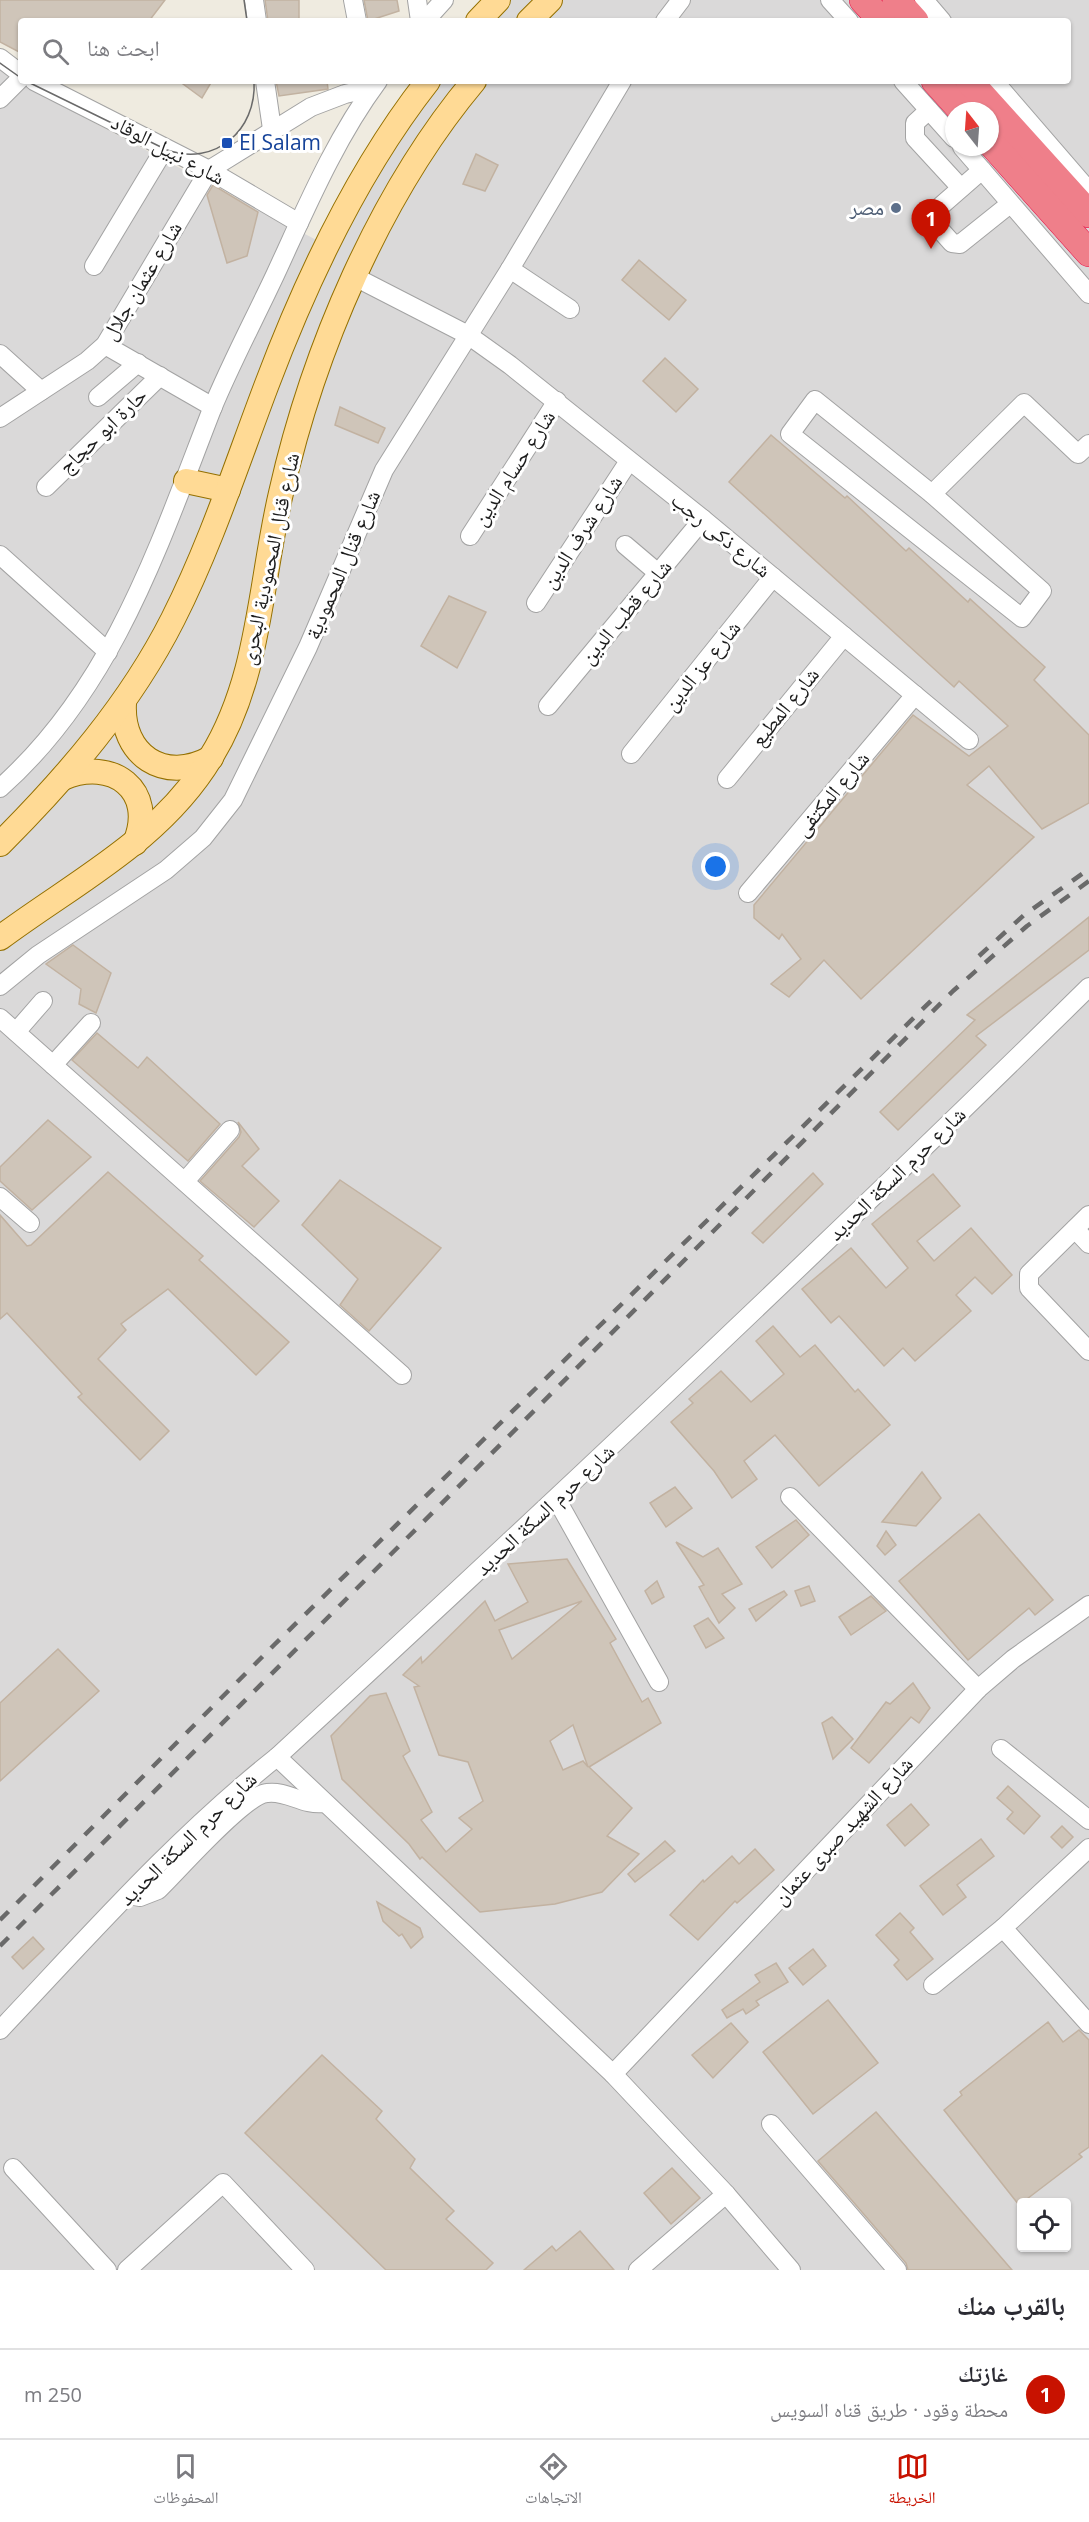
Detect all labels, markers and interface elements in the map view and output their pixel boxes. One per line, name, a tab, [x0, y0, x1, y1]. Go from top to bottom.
search box	[18, 18, 1071, 84]
text: ابحث هنا	[87, 32, 160, 62]
icon: search	[39, 35, 72, 68]
north arrow	[945, 102, 999, 156]
street label: شارع نبيل الوقاد	[107, 107, 230, 191]
place label: El Salam	[239, 128, 321, 156]
marker: El Salam	[220, 136, 234, 150]
place label: مصر	[849, 193, 884, 221]
pin: 1	[912, 200, 950, 249]
marker: مصر	[889, 201, 903, 215]
street label: شارع عثمان جلال	[95, 216, 188, 345]
street label: حارة ابو حجاج	[52, 381, 153, 480]
street label: شارع حسام الدين	[465, 404, 562, 531]
street label: شارع قنال المحمودية البحرى	[233, 450, 305, 667]
street label: شارع شرف الدين	[534, 469, 628, 594]
street label: شارع ذكى رجب	[666, 485, 778, 583]
street label: شارع قنال المحمودية	[298, 486, 386, 644]
street label: شارع قطب الدين	[573, 553, 677, 670]
street label: شارع عز الدين	[656, 614, 746, 716]
street label: شارع المطيع	[744, 661, 825, 752]
street label: شارع المكتفى	[787, 745, 875, 842]
your location	[701, 852, 730, 881]
street label: شارع حرم السكة الحديد	[821, 1100, 972, 1247]
street label: شارع حرم السكة الحديد	[468, 1437, 621, 1582]
street label: شارع الشهيد صبرى عثمان	[766, 1750, 919, 1911]
street label: شارع حرم السكة الحديد	[112, 1765, 263, 1912]
map controls	[1017, 2198, 1071, 2252]
button: locate	[1017, 2198, 1071, 2252]
text: بالقرب منك	[957, 2287, 1065, 2323]
text: غازتك	[958, 2358, 1008, 2388]
text: 250 m	[24, 2381, 82, 2408]
text: 1	[1040, 2381, 1051, 2408]
text: محطة وقود · طريق قناه السويس	[770, 2396, 1008, 2423]
tab: المحفوظات	[153, 2450, 218, 2513]
tab: الاتجاهات	[525, 2450, 582, 2513]
tab: الخريطة	[889, 2450, 936, 2513]

